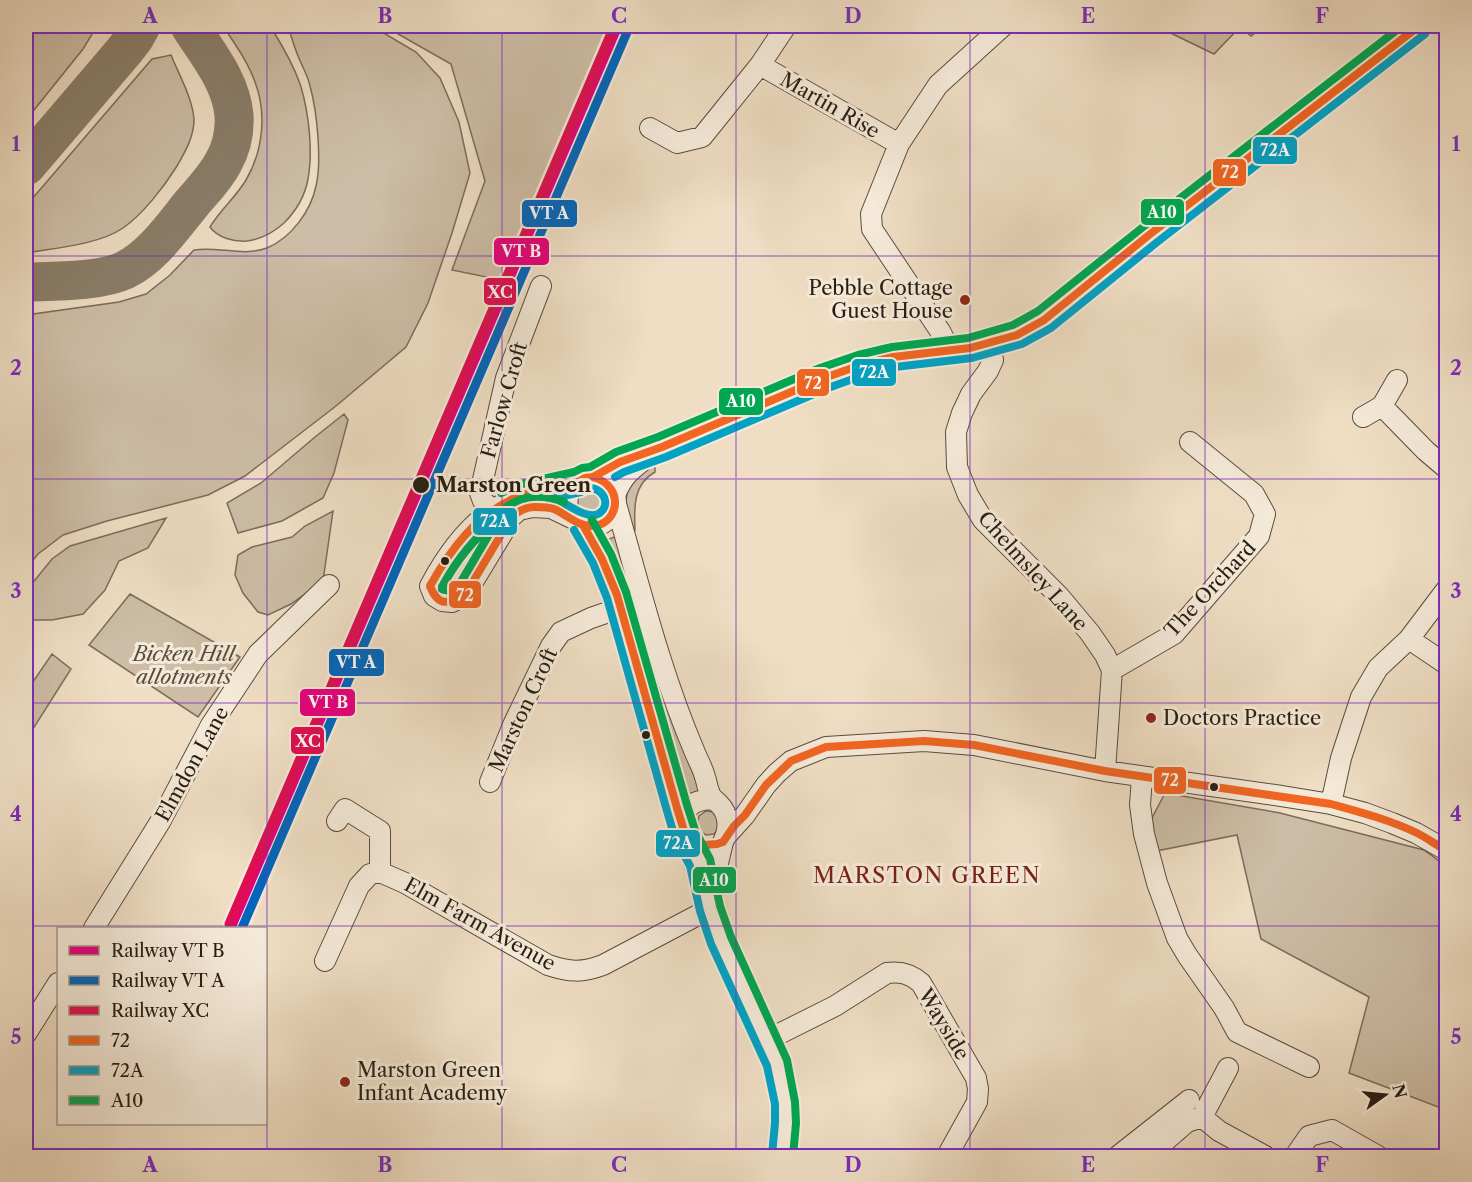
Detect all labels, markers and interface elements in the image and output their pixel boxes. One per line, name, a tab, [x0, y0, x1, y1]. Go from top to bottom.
text: A	[141, 4, 158, 28]
text: B	[378, 4, 393, 28]
text: C	[611, 4, 627, 28]
text: D	[844, 4, 862, 28]
text: E	[1081, 4, 1095, 28]
text: F	[1315, 4, 1329, 28]
street label: Martin Rise	[776, 67, 884, 143]
text: 1	[12, 132, 21, 156]
text: 1	[1452, 132, 1461, 156]
line badge: 72A	[1252, 136, 1298, 165]
text: 72A	[1260, 140, 1291, 160]
line badge: 72	[1212, 158, 1247, 187]
text: 72	[1221, 162, 1239, 182]
line badge: A10	[1140, 198, 1185, 226]
line badge: VT A	[521, 199, 578, 228]
text: A10	[1146, 202, 1177, 222]
text: VT A	[528, 203, 570, 223]
line badge: VT B	[493, 237, 550, 266]
text: VT B	[500, 241, 541, 261]
place label: Pebble Cottage Guest House	[808, 276, 953, 323]
line badge: XC	[483, 277, 517, 306]
text: XC	[486, 282, 513, 302]
marker: Pebble Cottage Guest House	[958, 293, 972, 307]
street label: Farlow Croft	[476, 339, 532, 461]
text: 2	[10, 356, 22, 380]
text: 2	[1450, 356, 1462, 380]
line badge: 72A	[851, 358, 897, 387]
text: 72A	[859, 362, 890, 382]
line badge: 72	[796, 368, 830, 397]
text: 72	[804, 373, 822, 393]
line badge: A10	[718, 387, 764, 416]
text: A10	[725, 391, 756, 411]
place label: Marston Green	[436, 473, 591, 497]
marker: Marston Green	[411, 475, 431, 495]
street label: Chelmsley Lane	[973, 506, 1093, 636]
line badge: 72A	[472, 507, 518, 536]
text: 72A	[480, 511, 511, 531]
street label: The Orchard	[1159, 536, 1261, 642]
unlabelled marker	[439, 555, 451, 567]
text: 3	[10, 579, 22, 603]
text: 3	[1450, 579, 1462, 603]
line badge: 72	[448, 580, 482, 609]
text: 72	[456, 585, 474, 605]
park label: Bicken Hill allotments	[131, 642, 238, 689]
street label: Marston Croft	[484, 644, 562, 776]
line badge: VT A	[328, 648, 385, 677]
text: VT A	[335, 652, 377, 672]
line badge: VT B	[299, 688, 356, 717]
text: VT B	[307, 692, 348, 712]
street label: Elmdon Lane	[150, 702, 234, 826]
place label: Doctors Practice	[1163, 706, 1321, 730]
marker: Doctors Practice	[1144, 711, 1158, 725]
line badge: XC	[290, 726, 325, 755]
unlabelled marker	[640, 729, 652, 741]
text: XC	[294, 731, 321, 751]
line badge: 72	[1153, 766, 1187, 795]
text: 72	[1161, 770, 1179, 790]
unlabelled marker	[1208, 781, 1220, 793]
text: 4	[10, 802, 22, 826]
text: 4	[1450, 802, 1462, 826]
line badge: 72A	[655, 829, 701, 858]
text: 72A	[663, 833, 694, 853]
district label: MARSTON GREEN	[813, 862, 1041, 889]
line badge: A10	[692, 866, 737, 894]
text: A10	[698, 870, 729, 890]
street label: Elm Farm Avenue	[400, 872, 560, 976]
legend	[57, 927, 267, 1125]
text: Railway VT B	[111, 940, 225, 962]
text: Railway VT A	[111, 970, 225, 992]
street label: Wayside	[913, 983, 975, 1064]
text: Railway XC	[111, 1000, 209, 1022]
text: 5	[10, 1025, 22, 1049]
text: 5	[1450, 1025, 1462, 1049]
text: 72	[111, 1030, 130, 1052]
place label: Marston Green Infant Academy	[357, 1058, 508, 1105]
text: 72A	[111, 1060, 144, 1082]
north arrow	[1355, 1065, 1415, 1125]
marker: Marston Green Infant Academy	[338, 1075, 352, 1089]
text: N	[1388, 1082, 1411, 1101]
text: A10	[110, 1090, 143, 1112]
text: A	[141, 1153, 158, 1177]
text: B	[378, 1153, 393, 1177]
text: C	[611, 1153, 627, 1177]
text: D	[844, 1153, 862, 1177]
text: E	[1081, 1153, 1095, 1177]
text: F	[1315, 1153, 1329, 1177]

